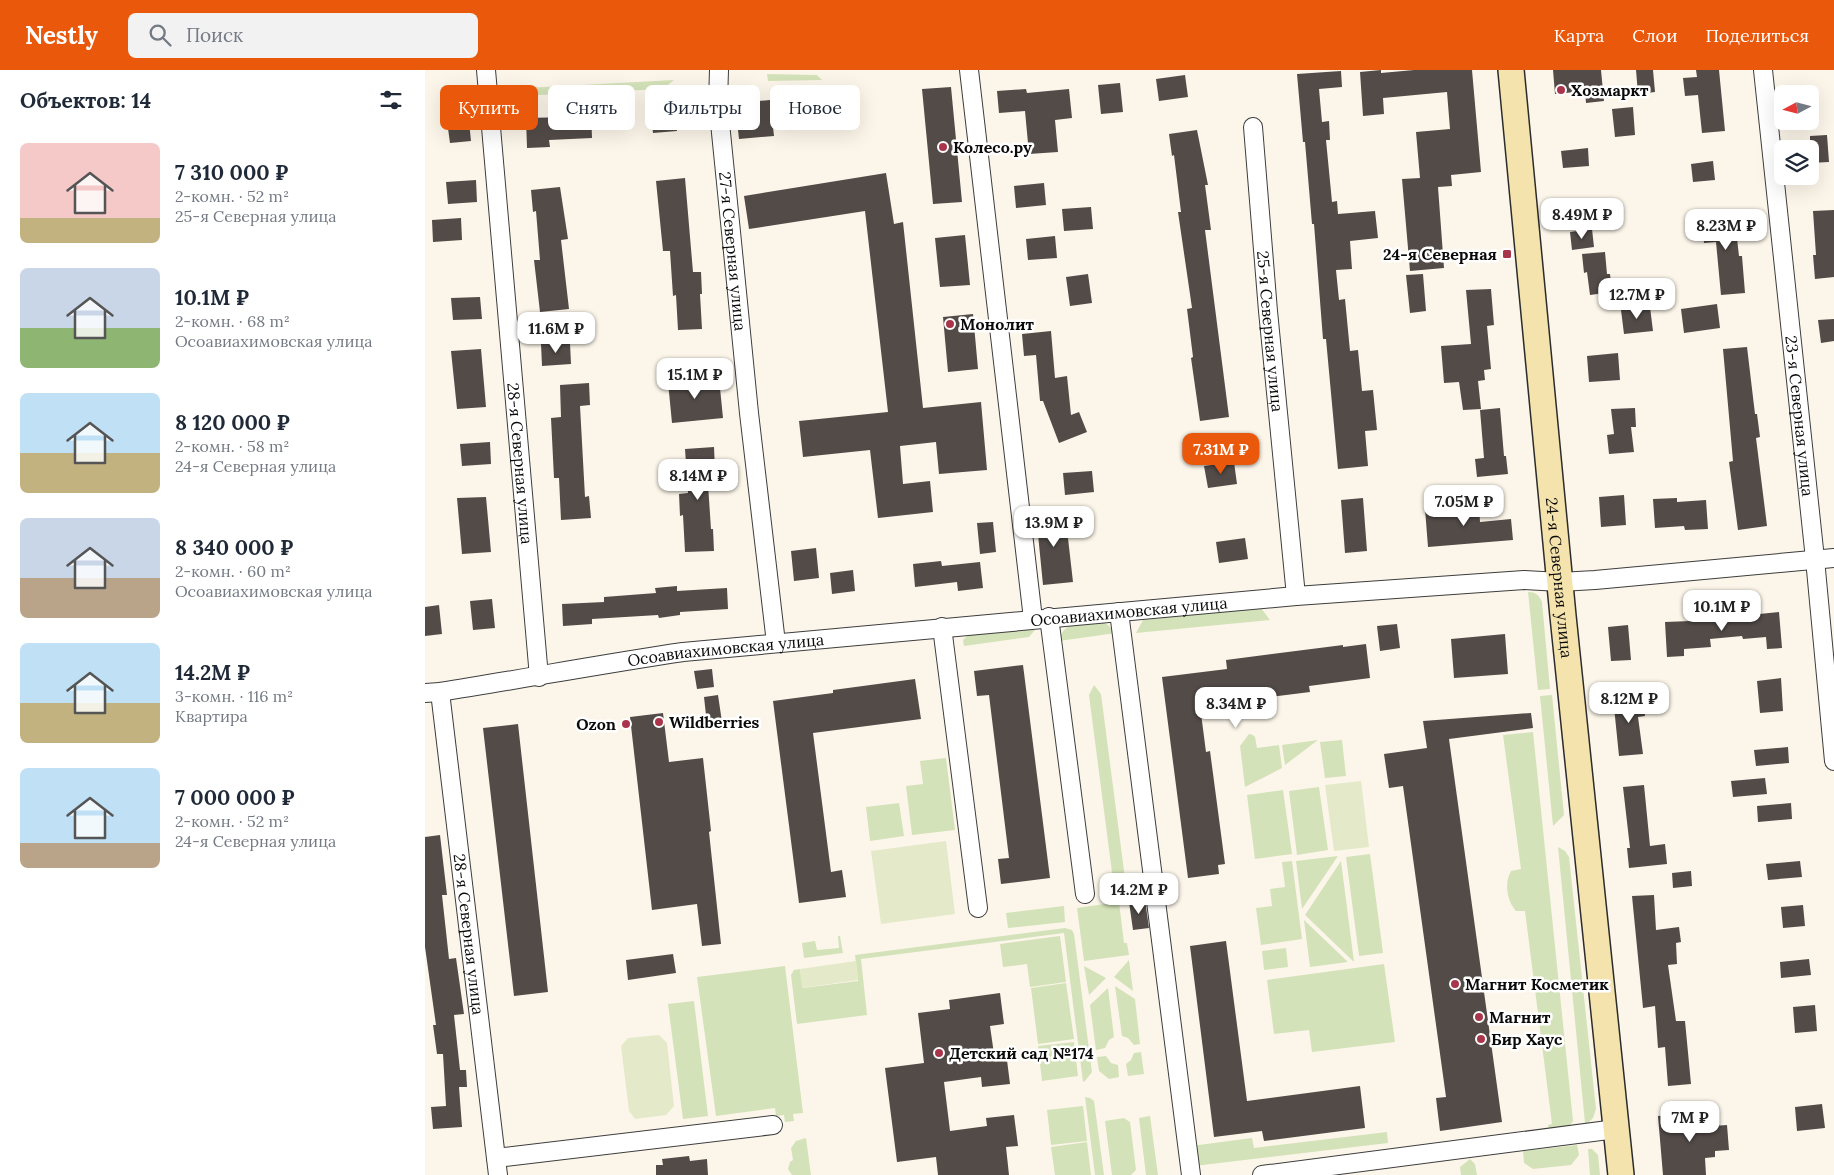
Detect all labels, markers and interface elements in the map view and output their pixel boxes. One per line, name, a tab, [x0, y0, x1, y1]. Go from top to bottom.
search box	[128, 13, 478, 58]
text: Nestly	[25, 20, 98, 51]
icon: search	[146, 21, 174, 49]
text: Поиск	[186, 23, 243, 47]
text: Карта	[1554, 24, 1604, 47]
text: Слои	[1632, 24, 1677, 47]
text: Поделиться	[1705, 24, 1809, 47]
place label: Хозмаркт	[1571, 80, 1649, 100]
marker: Хозмаркт	[1555, 84, 1567, 96]
chip: Купить	[440, 85, 538, 130]
chip: Снять	[548, 85, 635, 130]
chip: Фильтры	[645, 85, 760, 130]
chip: Новое	[770, 85, 860, 130]
north arrow	[1774, 85, 1819, 130]
map controls	[1774, 85, 1819, 185]
icon: filters	[377, 86, 405, 114]
text: Объектов: 14	[20, 87, 151, 114]
place label: Колесо.ру	[953, 137, 1032, 157]
button: layers	[1774, 140, 1819, 185]
marker: Колесо.ру	[937, 141, 949, 153]
text: 7 310 000 ₽	[175, 159, 288, 186]
icon: home	[60, 163, 120, 223]
street label: 27-я Северная улица	[715, 171, 751, 332]
text: 2-комн. · 52 m²	[175, 186, 289, 206]
pin: 8.49M ₽	[1536, 198, 1628, 240]
text: 8.49M ₽	[1552, 204, 1612, 224]
text: 25-я Северная улица	[175, 206, 337, 226]
pin: 8.23M ₽	[1680, 208, 1772, 251]
text: 8.23M ₽	[1696, 215, 1756, 235]
place label: 24-я Северная	[1383, 244, 1497, 264]
marker: 24-я Северная	[1501, 248, 1513, 260]
street label: 25-я Северная улица	[1253, 250, 1288, 413]
pin: 12.7M ₽	[1591, 278, 1683, 320]
text: 10.1M ₽	[175, 284, 249, 311]
text: 12.7M ₽	[1609, 284, 1665, 304]
icon: home	[60, 288, 120, 348]
text: 2-комн. · 68 m²	[175, 311, 290, 331]
pin: 11.6M ₽	[510, 312, 602, 354]
place label: Монолит	[960, 314, 1035, 334]
text: 11.6M ₽	[528, 318, 584, 338]
marker: Монолит	[944, 318, 956, 330]
text: Осоавиахимовская улица	[175, 331, 373, 351]
street label: 23-я Северная улица	[1781, 335, 1818, 498]
pin: 15.1M ₽	[649, 358, 741, 400]
text: 15.1M ₽	[667, 364, 723, 384]
street label: 28-я Северная улица	[503, 382, 537, 545]
text: 8 120 000 ₽	[175, 409, 290, 436]
icon: home	[60, 413, 120, 473]
pin: 7.31M ₽	[1175, 432, 1267, 475]
text: 2-комн. · 58 m²	[175, 436, 289, 456]
text: 7.31M ₽	[1193, 439, 1249, 459]
text: 24-я Северная улица	[175, 456, 336, 476]
pin: 8.14M ₽	[652, 458, 744, 501]
text: 8.14M ₽	[669, 465, 727, 485]
pin: 7.05M ₽	[1418, 484, 1510, 527]
text: 7.05M ₽	[1435, 491, 1493, 511]
street label: 24-я Северная улица	[1542, 496, 1577, 659]
pin: 13.9M ₽	[1008, 506, 1100, 548]
text: 13.9M ₽	[1025, 512, 1083, 532]
text: 8 340 000 ₽	[175, 534, 293, 561]
icon: home	[60, 538, 120, 598]
text: 2-комн. · 60 m²	[175, 561, 291, 581]
text: Осоавиахимовская улица	[175, 581, 373, 601]
pin: 10.1M ₽	[1676, 590, 1768, 632]
street label: Осоавиахимовская улица	[1029, 592, 1228, 630]
text: 10.1M ₽	[1694, 596, 1750, 616]
street label: Осоавиахимовская улица	[626, 629, 825, 671]
text: 14.2M ₽	[175, 659, 250, 686]
icon: home	[60, 663, 120, 723]
pin: 8.12M ₽	[1583, 682, 1675, 724]
text: 3-комн. · 116 m²	[175, 686, 293, 706]
pin: 8.34M ₽	[1190, 686, 1282, 729]
text: 8.12M ₽	[1600, 688, 1658, 708]
text: 8.34M ₽	[1206, 693, 1266, 713]
text: Квартира	[175, 706, 248, 726]
place label: Wildberries	[669, 712, 760, 732]
place label: Ozon	[576, 714, 616, 734]
marker: Wildberries	[653, 716, 665, 728]
marker: Ozon	[620, 718, 632, 730]
text: 7 000 000 ₽	[175, 784, 295, 811]
icon: home	[60, 788, 120, 848]
text: 2-комн. · 52 m²	[175, 811, 289, 831]
text: 24-я Северная улица	[175, 831, 336, 851]
street label: 28-я Северная улица	[450, 853, 489, 1016]
pin: 14.2M ₽	[1093, 872, 1185, 915]
text: 14.2M ₽	[1110, 879, 1168, 899]
place label: Магнит Косметик	[1465, 974, 1609, 994]
marker: Магнит Косметик	[1449, 978, 1461, 990]
place label: Магнит	[1489, 1007, 1551, 1027]
marker: Магнит	[1473, 1011, 1485, 1023]
place label: Бир Хаус	[1491, 1029, 1563, 1049]
marker: Бир Хаус	[1475, 1033, 1487, 1045]
place label: Детский сад №174	[949, 1043, 1094, 1063]
marker: Детский сад №174	[933, 1047, 945, 1059]
pin: 7M ₽	[1660, 1100, 1720, 1143]
text: 7M ₽	[1671, 1107, 1709, 1127]

